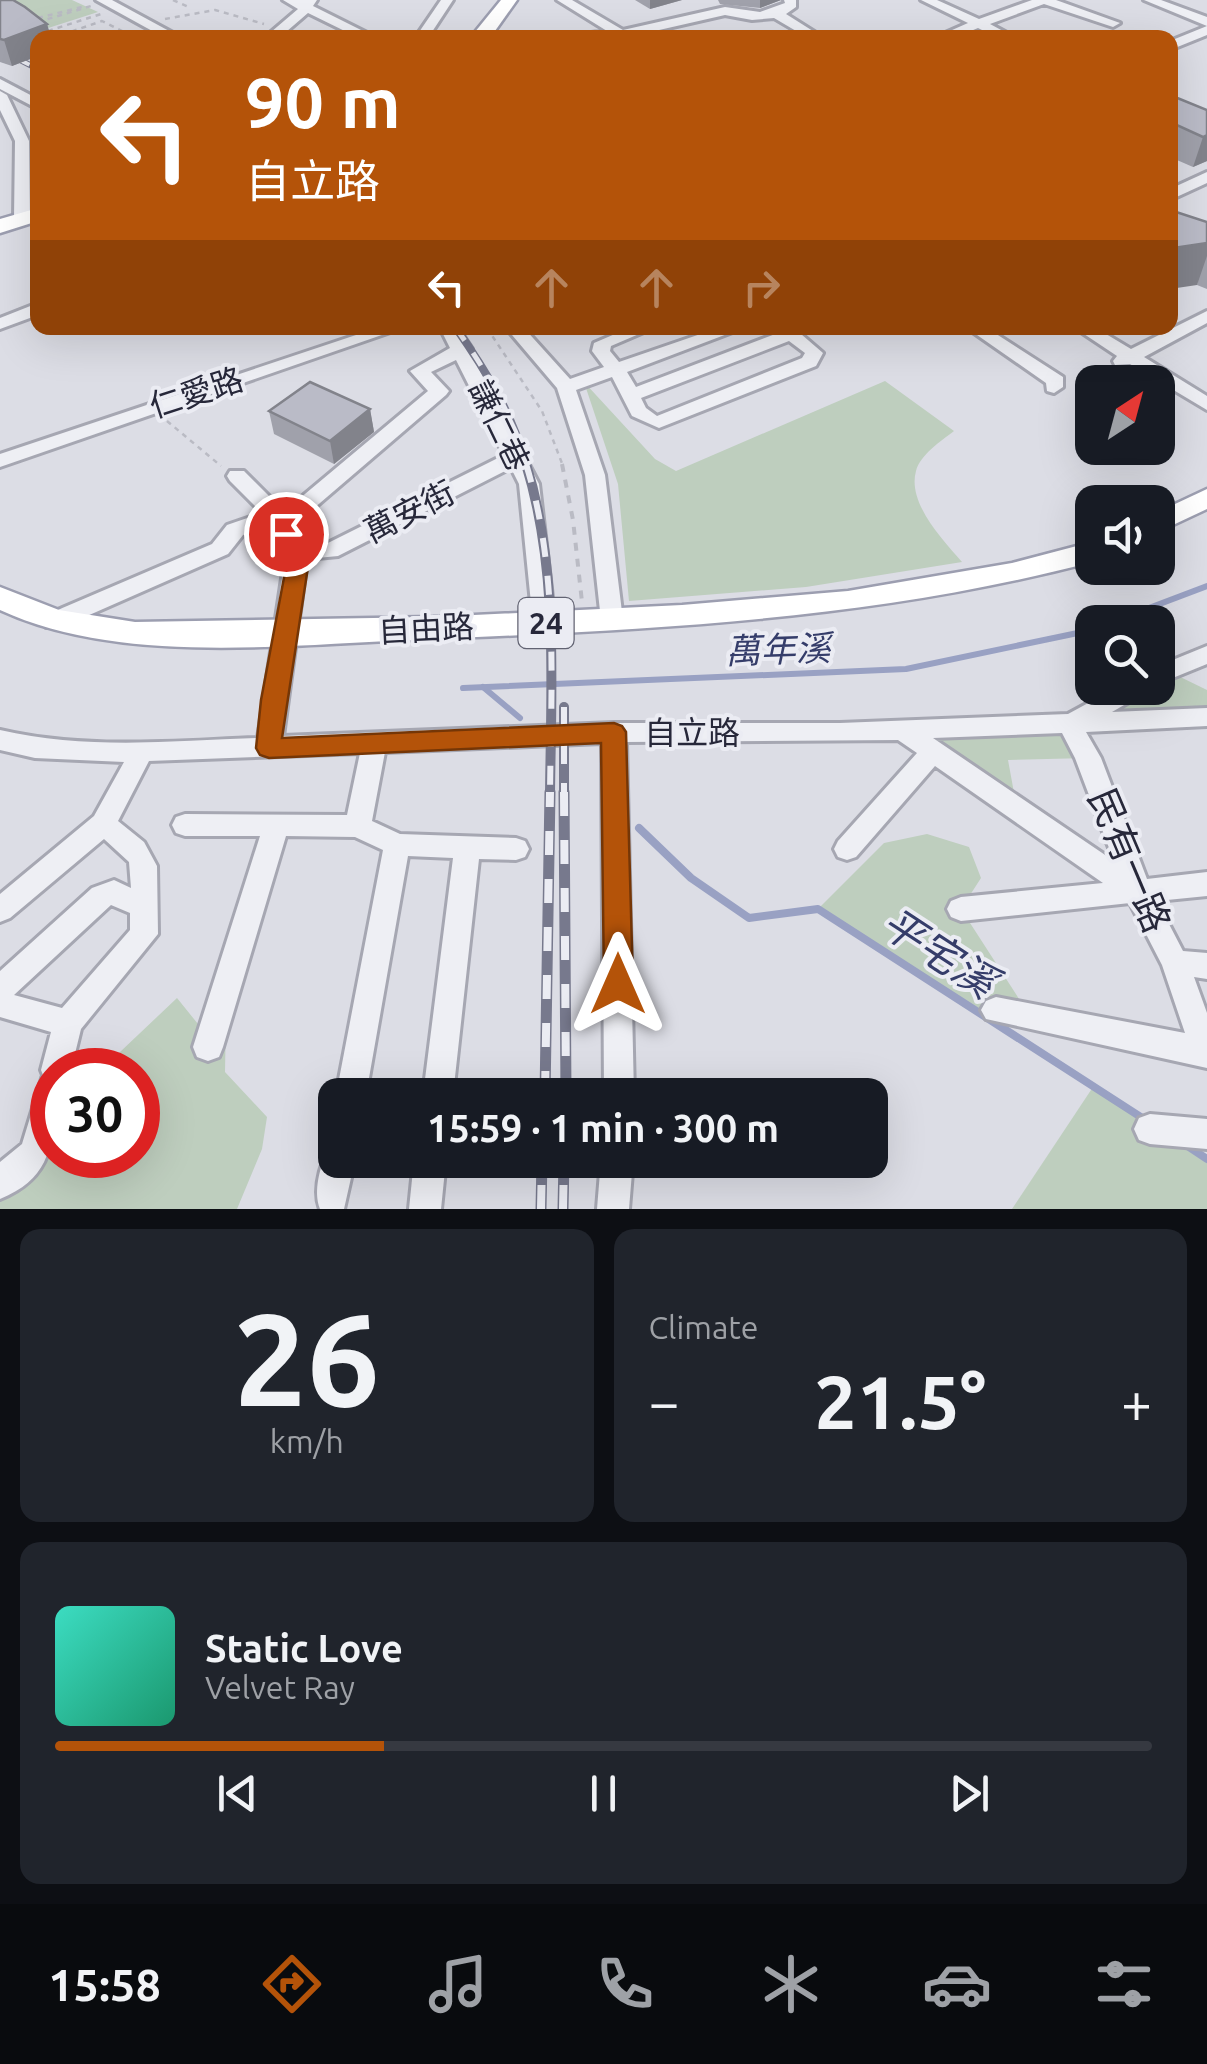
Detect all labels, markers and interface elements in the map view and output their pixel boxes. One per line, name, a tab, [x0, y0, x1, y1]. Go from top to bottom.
text: 90 m	[245, 63, 401, 141]
icon: left	[80, 70, 210, 200]
text: 自立路	[245, 155, 380, 206]
icon: left	[419, 260, 474, 315]
icon: ahead	[524, 260, 579, 315]
icon: ahead	[629, 260, 684, 315]
icon: right	[734, 260, 789, 315]
street label: 仁愛路	[145, 360, 247, 424]
north arrow	[1075, 365, 1175, 465]
map controls	[1075, 365, 1175, 705]
street label: 謙仁巷	[463, 374, 537, 476]
street label: 萬安街	[358, 473, 460, 549]
button: sound	[1075, 485, 1175, 585]
pin	[244, 492, 329, 577]
icon: arrive	[259, 507, 314, 562]
road number: 24	[518, 598, 574, 648]
button: search	[1075, 605, 1175, 705]
street label: 自由路	[377, 608, 475, 648]
water label: 萬年溪	[725, 627, 836, 671]
street label: 自立路	[644, 714, 740, 750]
street label: 民有一路	[1081, 782, 1179, 938]
water label: 平宅溪	[873, 898, 1009, 1009]
position arrow	[566, 932, 670, 1036]
speed limit sign: 30	[30, 1048, 160, 1178]
text: 15:59 · 1 min · 300 m	[427, 1107, 779, 1149]
text: 26	[233, 1285, 380, 1431]
text: Climate	[649, 1309, 759, 1345]
text: 21.5°	[814, 1359, 986, 1443]
text: −	[649, 1371, 680, 1432]
text: +	[1121, 1371, 1152, 1432]
text: km/h	[270, 1423, 344, 1459]
text: Static Love	[205, 1627, 403, 1669]
text: Velvet Ray	[205, 1669, 355, 1705]
icon: previous	[210, 1766, 265, 1821]
icon: pause	[576, 1766, 631, 1821]
icon: next	[942, 1766, 997, 1821]
icon: directions	[257, 1949, 327, 2019]
icon: music	[423, 1949, 493, 2019]
icon: phone	[590, 1949, 660, 2019]
icon: climate	[756, 1949, 826, 2019]
icon: car	[922, 1949, 992, 2019]
icon: filters	[1089, 1949, 1159, 2019]
text: 15:58	[48, 1959, 161, 2010]

